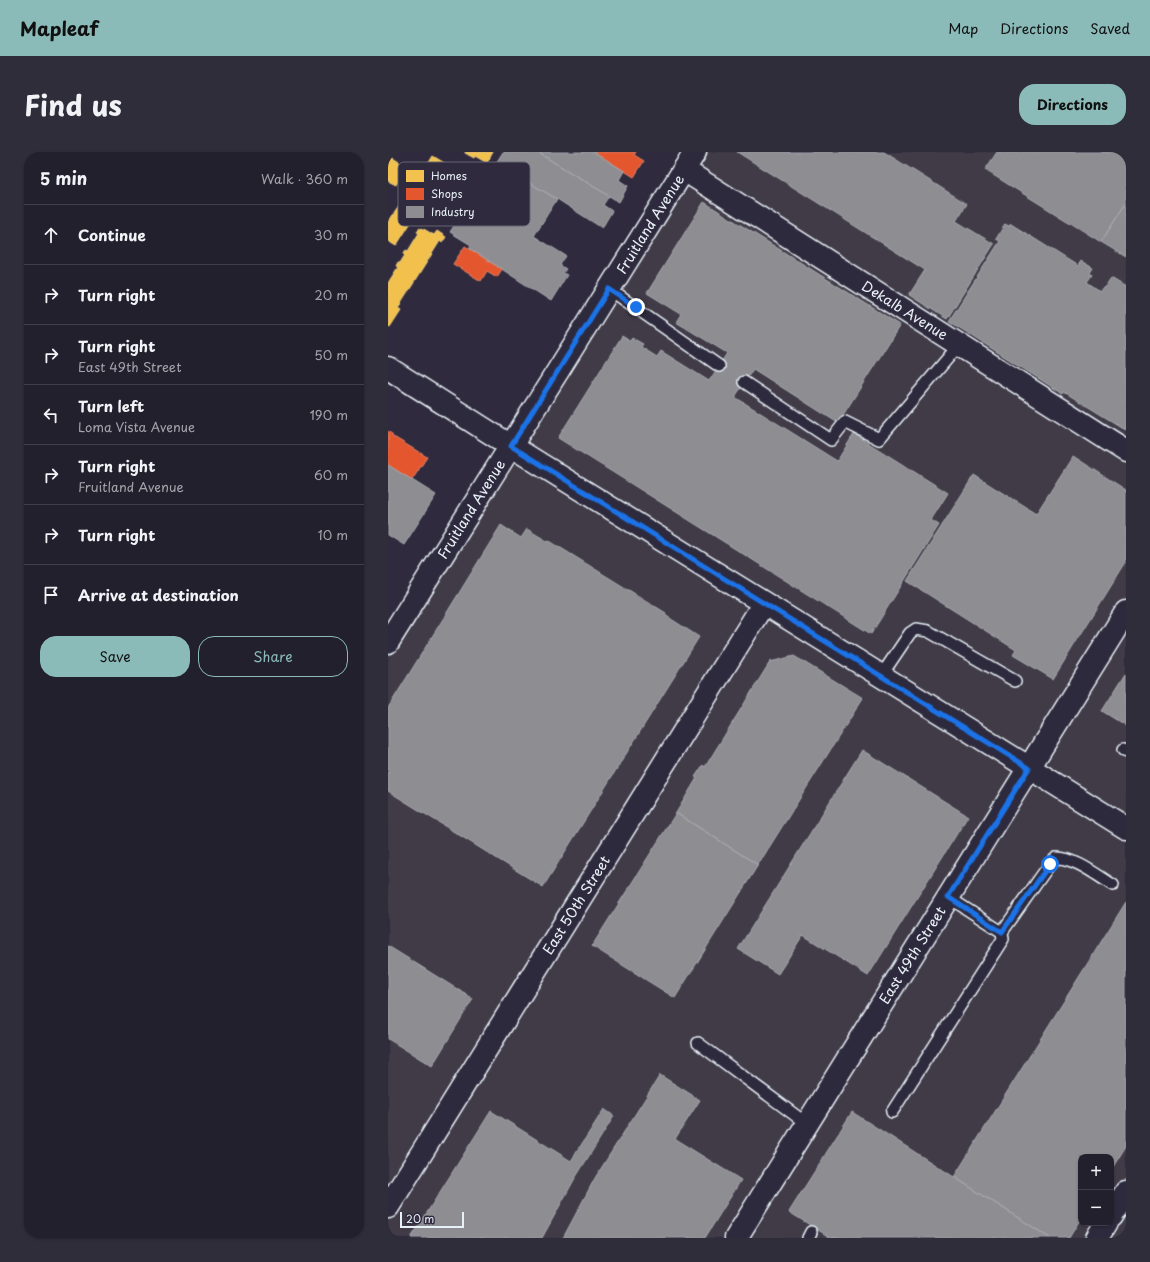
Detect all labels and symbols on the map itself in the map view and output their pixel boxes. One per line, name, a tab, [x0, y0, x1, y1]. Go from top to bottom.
legend	[398, 162, 530, 226]
text: Homes	[431, 167, 467, 184]
street label: Fruitland Avenue	[611, 170, 689, 278]
text: Shops	[431, 185, 462, 202]
text: Industry	[431, 203, 475, 220]
street label: Dekalb Avenue	[858, 275, 952, 345]
route end	[627, 298, 645, 316]
street label: Fruitland Avenue	[432, 455, 510, 563]
street label: East 50th Street	[537, 851, 615, 958]
route start	[1041, 855, 1059, 873]
street label: East 49th Street	[874, 902, 951, 1008]
scale bar	[400, 1210, 464, 1229]

